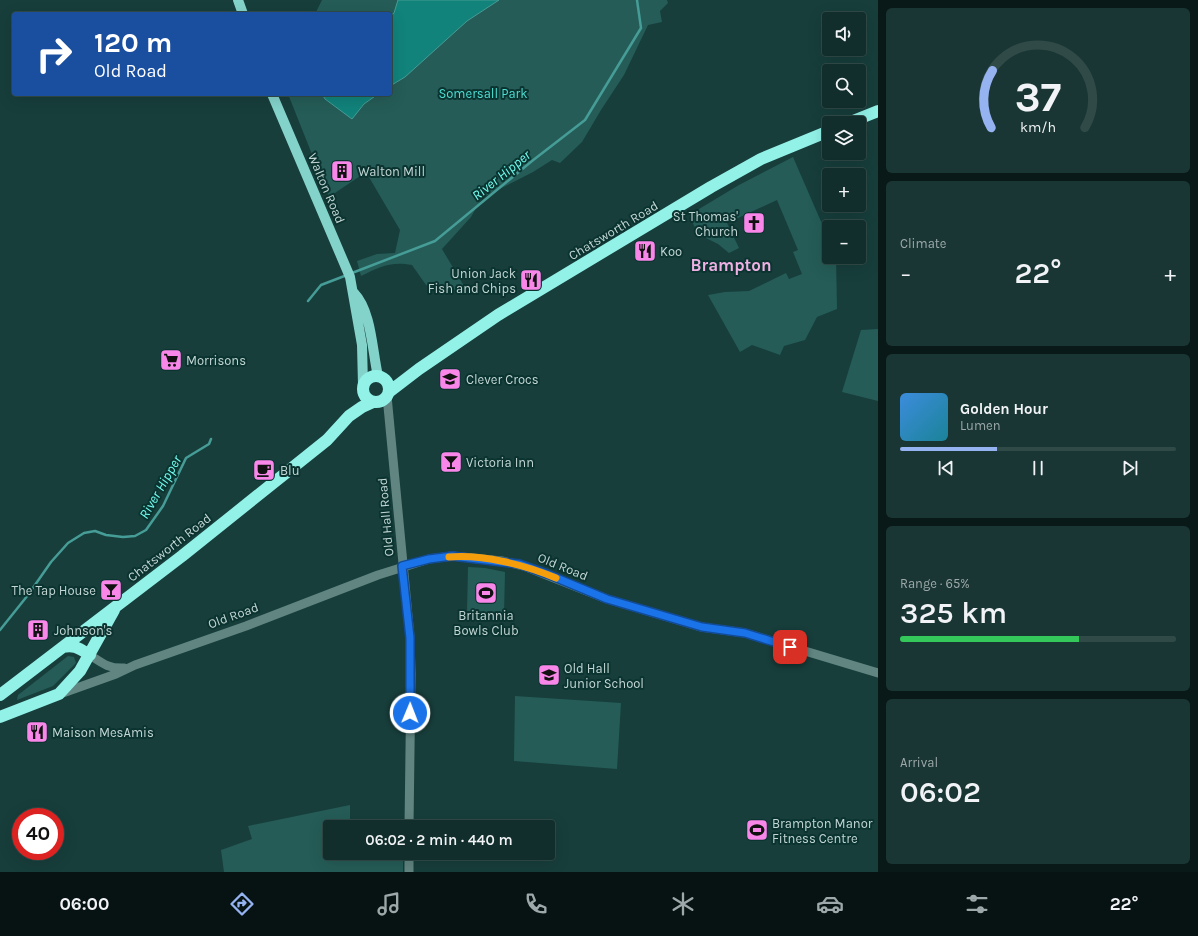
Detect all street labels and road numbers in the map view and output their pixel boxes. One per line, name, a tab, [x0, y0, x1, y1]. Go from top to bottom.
street label: Walton Road	[305, 151, 348, 226]
street label: Chatsworth Road	[566, 198, 661, 263]
street label: Old Hall Road	[375, 477, 396, 557]
street label: Chatsworth Road	[125, 510, 214, 585]
street label: Old Road	[536, 550, 590, 583]
street label: Old Road	[206, 599, 261, 632]

